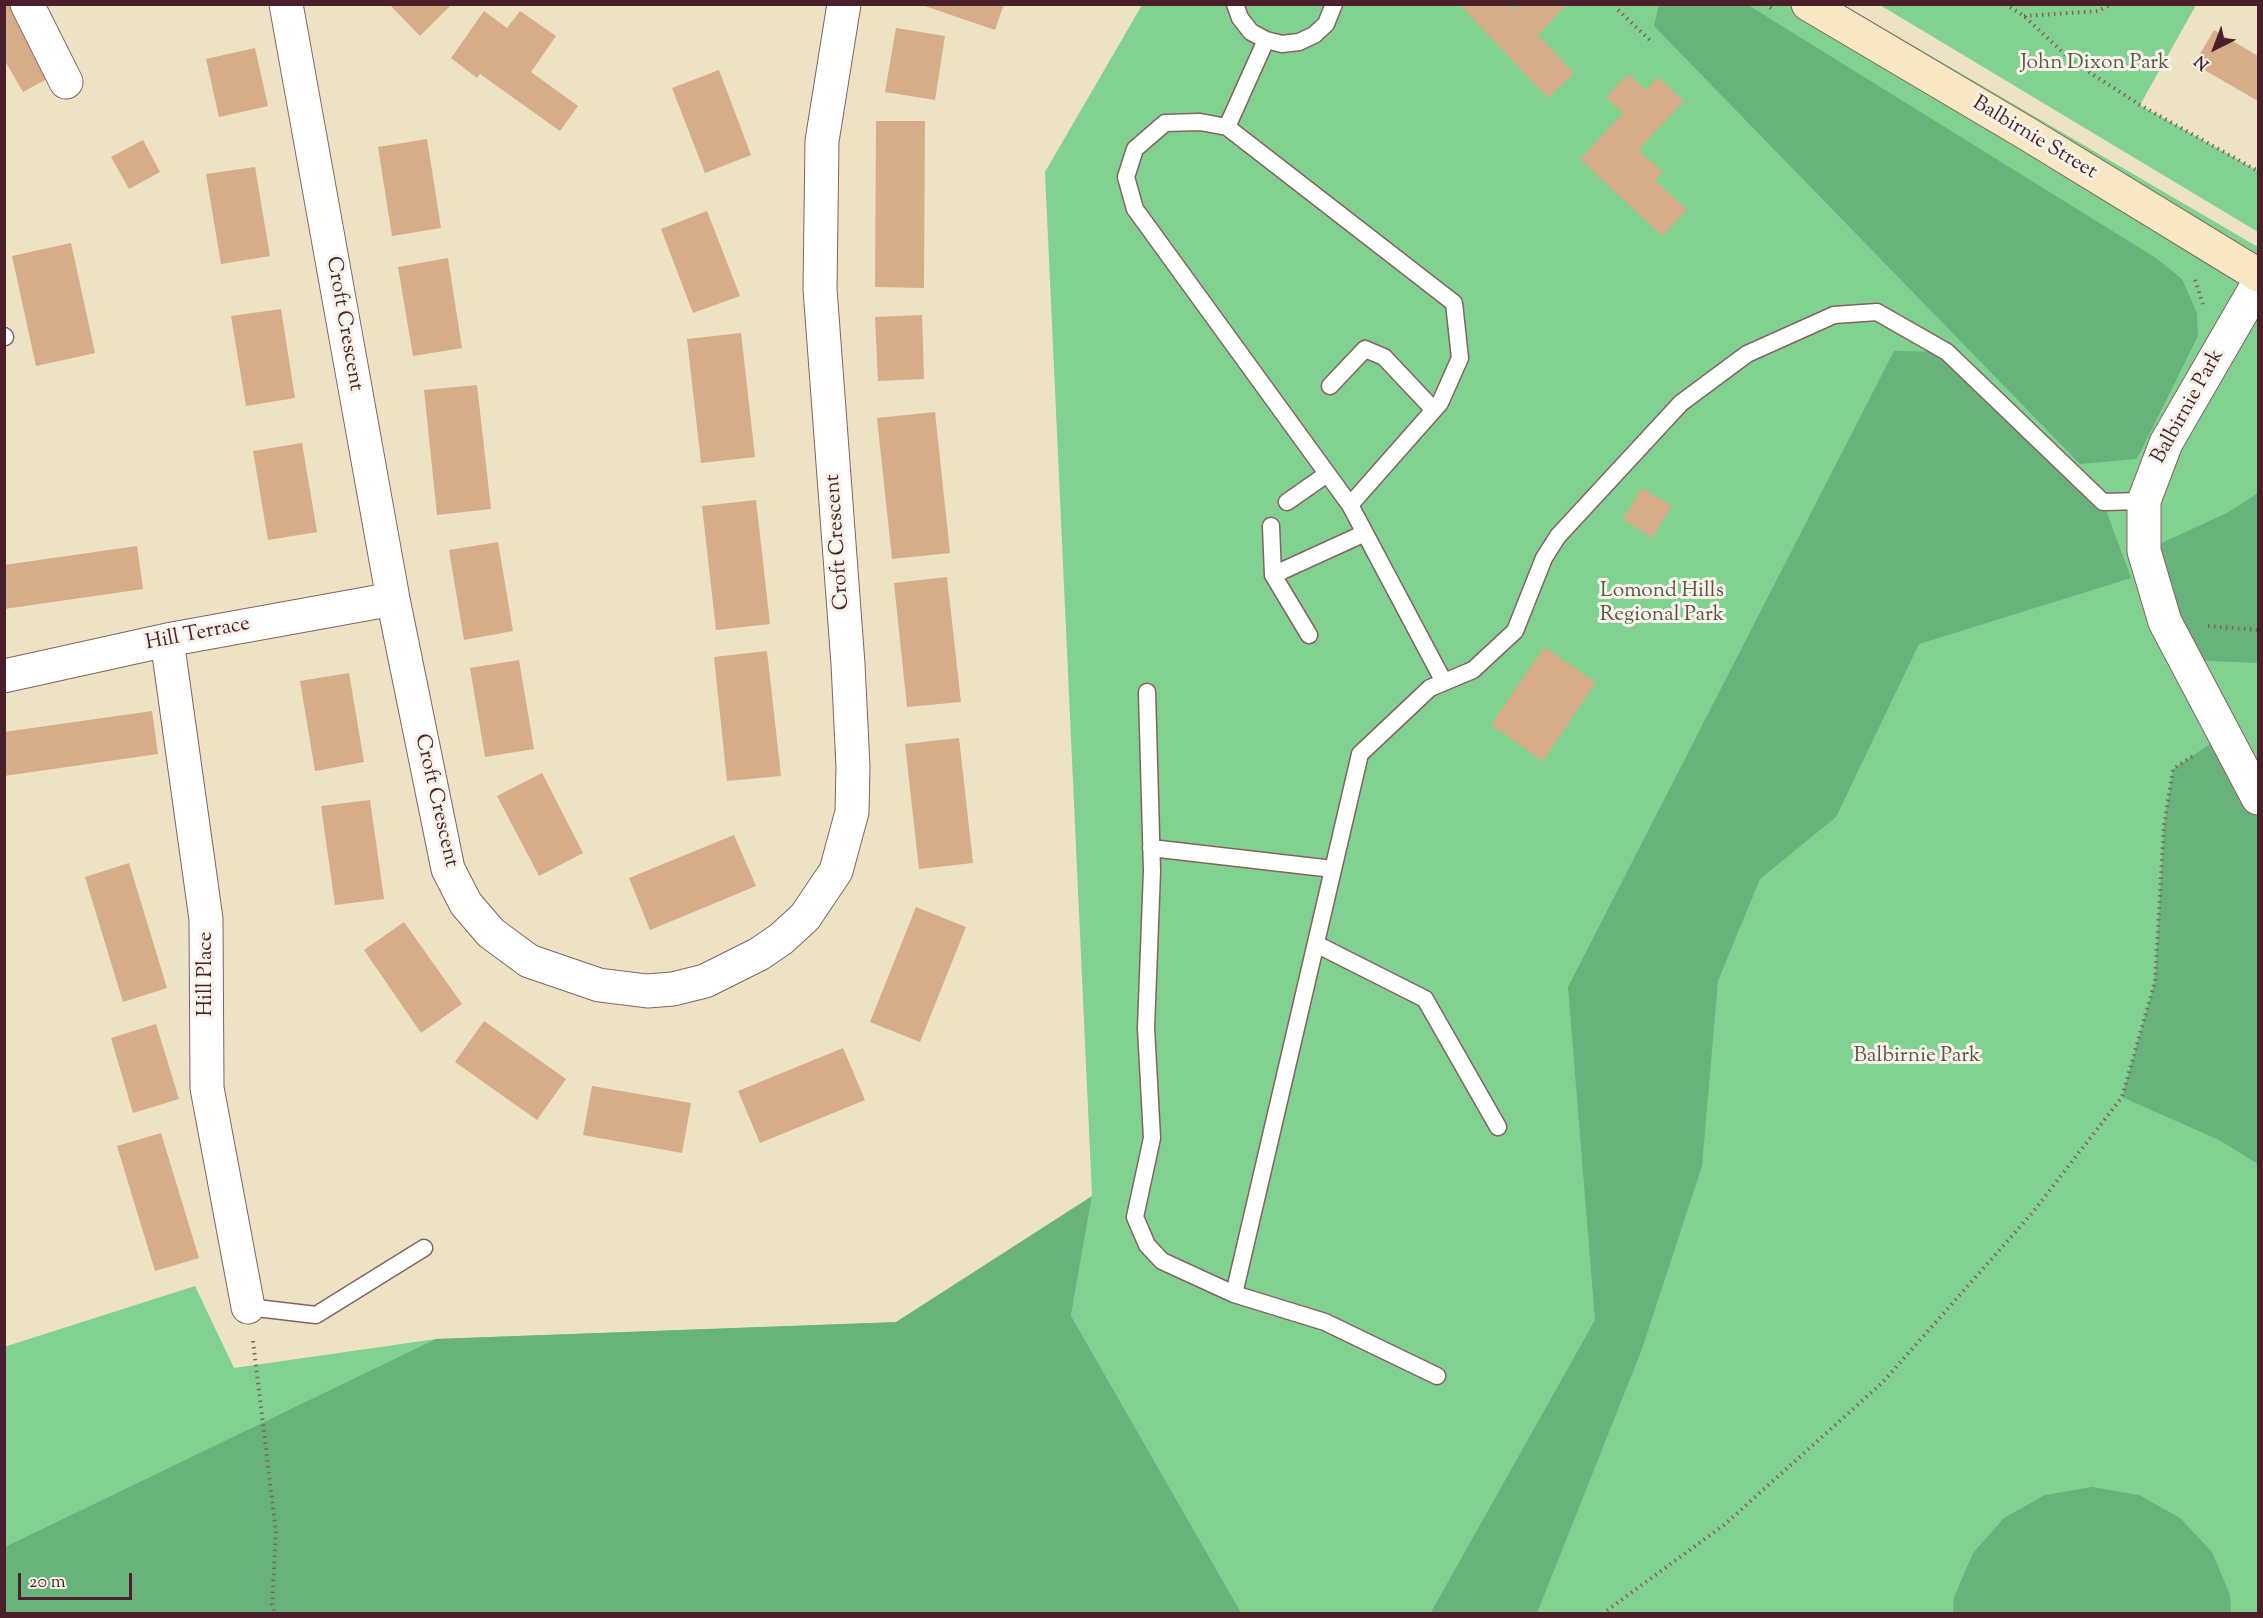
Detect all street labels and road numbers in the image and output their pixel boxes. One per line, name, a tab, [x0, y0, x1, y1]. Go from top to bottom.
street label: Balbirnie Street	[1967, 92, 2101, 186]
street label: Croft Crescent	[319, 255, 367, 393]
street label: Balbirnie Park	[2147, 345, 2231, 469]
street label: Croft Crescent	[822, 473, 856, 611]
street label: Hill Terrace	[144, 613, 252, 657]
street label: Croft Crescent	[407, 732, 463, 870]
street label: Hill Place	[194, 931, 220, 1017]

